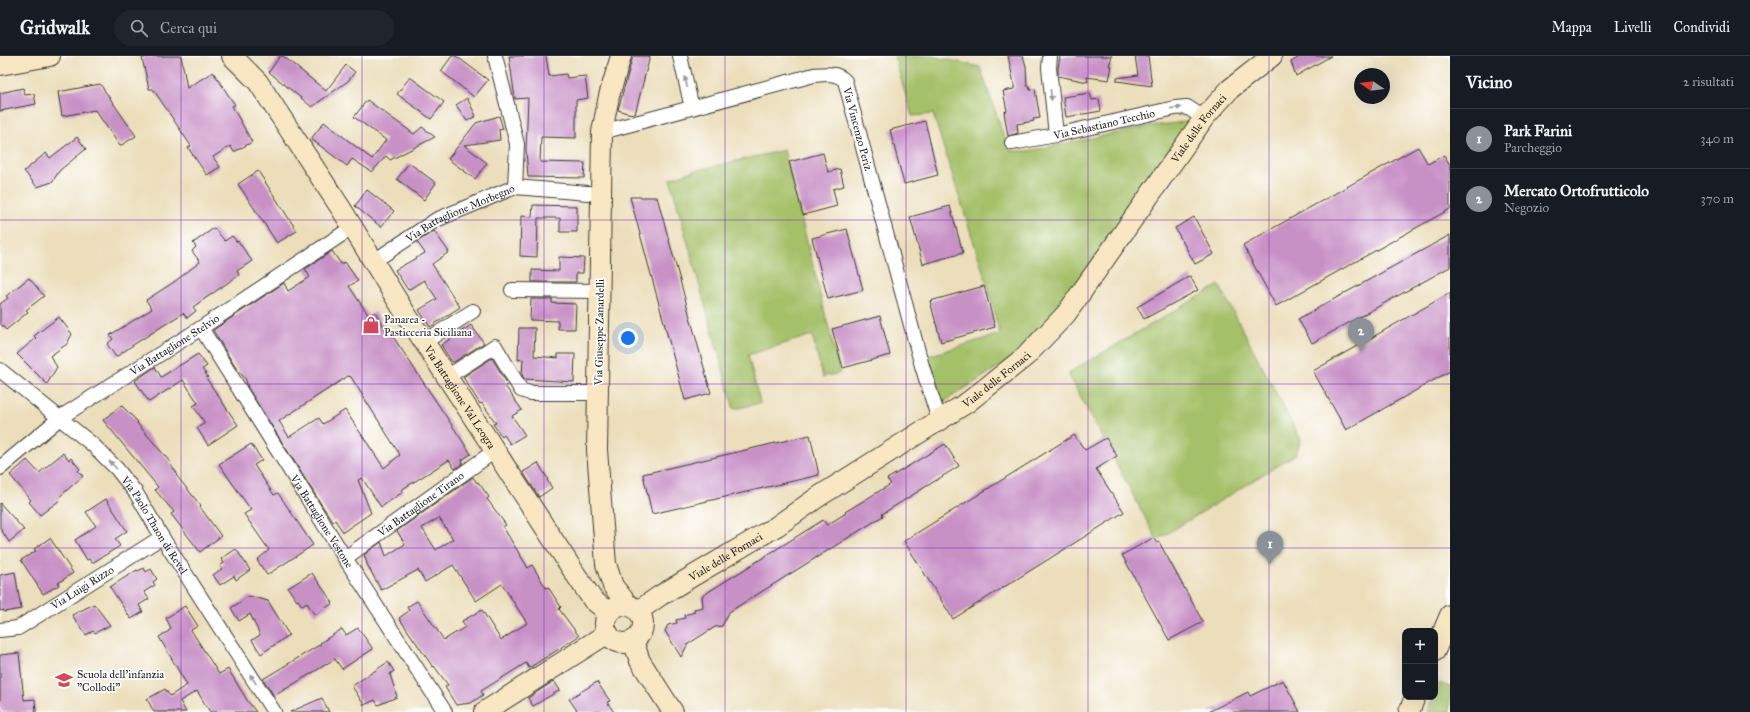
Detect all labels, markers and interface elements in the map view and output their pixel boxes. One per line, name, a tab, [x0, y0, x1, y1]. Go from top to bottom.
search box	[114, 10, 394, 46]
text: Gridwalk	[20, 16, 90, 39]
icon: search	[128, 17, 150, 39]
text: Cerca qui	[160, 19, 217, 37]
text: Mappa	[1551, 19, 1592, 36]
text: Livelli	[1614, 19, 1652, 36]
text: Condividi	[1674, 19, 1730, 36]
north arrow	[1354, 68, 1390, 104]
text: Vicino	[1466, 72, 1512, 93]
text: 2 risultati	[1683, 74, 1734, 90]
one-way arrow	[682, 76, 688, 88]
street label: Via Vincenzo Periz	[840, 85, 875, 172]
one-way arrow	[1048, 89, 1055, 101]
street label: Viale delle Fornaci	[1168, 92, 1229, 166]
one-way arrow	[1170, 105, 1182, 111]
street label: Via Sebastiano Tecchio	[1051, 107, 1156, 143]
text: Park Farini	[1504, 122, 1572, 140]
text: 1	[1476, 131, 1482, 147]
text: 340 m	[1700, 131, 1734, 147]
text: Parcheggio	[1504, 140, 1562, 156]
street label: Via Battaglione Morbegno	[403, 182, 517, 246]
text: Mercato Ortofrutticolo	[1504, 182, 1649, 200]
text: 2	[1476, 191, 1482, 207]
text: 370 m	[1701, 191, 1734, 207]
text: Negozio	[1504, 200, 1549, 216]
street label: Via Giuseppe Zanardelli	[592, 279, 607, 386]
street label: Via Battaglione Stelvio	[127, 312, 222, 379]
place label: Panarea - Pasticceria Siciliana	[384, 313, 472, 339]
shop icon: Panarea - Pasticceria Siciliana	[361, 315, 381, 335]
pin: 2	[1348, 318, 1374, 351]
your location	[618, 328, 638, 348]
street label: Via Battaglione Val Leogra	[421, 342, 498, 452]
street label: Viale delle Fornaci	[959, 349, 1034, 411]
one-way arrow	[108, 460, 118, 470]
street label: Via Battaglione Tirano	[375, 469, 467, 540]
street label: Via Battaglione Vestone	[287, 472, 356, 571]
street label: Via Paolo Thaon di Revel	[118, 473, 190, 577]
street label: Viale delle Fornaci	[686, 530, 765, 584]
pin: 1	[1257, 531, 1283, 564]
street label: Via Luigi Rizzo	[48, 563, 117, 613]
map controls	[1402, 628, 1438, 700]
button: +	[1402, 628, 1438, 664]
button: −	[1402, 664, 1438, 700]
place label: Scuola dell'infanzia "Collodi"	[77, 668, 165, 694]
school or university icon: Scuola dell'infanzia "Collodi"	[54, 670, 74, 690]
one-way arrow	[249, 674, 257, 684]

